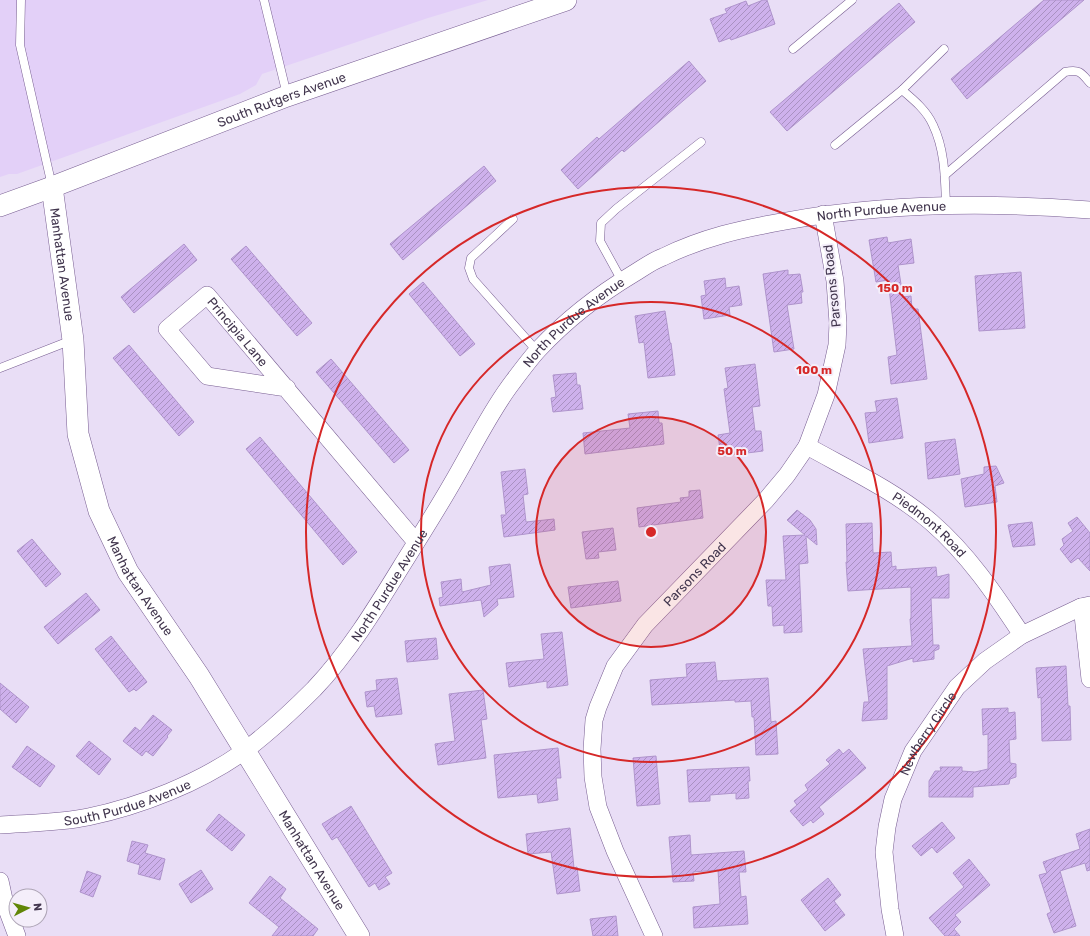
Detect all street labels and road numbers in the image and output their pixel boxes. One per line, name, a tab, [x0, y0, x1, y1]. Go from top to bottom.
street label: South Rutgers Avenue	[215, 69, 348, 130]
street label: North Purdue Avenue	[816, 198, 946, 223]
street label: Manhattan Avenue	[47, 207, 78, 322]
street label: Parsons Road	[820, 244, 844, 328]
street label: North Purdue Avenue	[520, 274, 627, 370]
street label: Principia Lane	[205, 294, 271, 369]
street label: Piedmont Road	[890, 489, 969, 560]
street label: North Purdue Avenue	[348, 526, 430, 644]
street label: Manhattan Avenue	[104, 534, 177, 638]
street label: Parsons Road	[660, 539, 729, 609]
street label: Newberry Circle	[896, 689, 959, 777]
street label: South Purdue Avenue	[63, 776, 193, 828]
street label: Manhattan Avenue	[276, 808, 349, 913]

